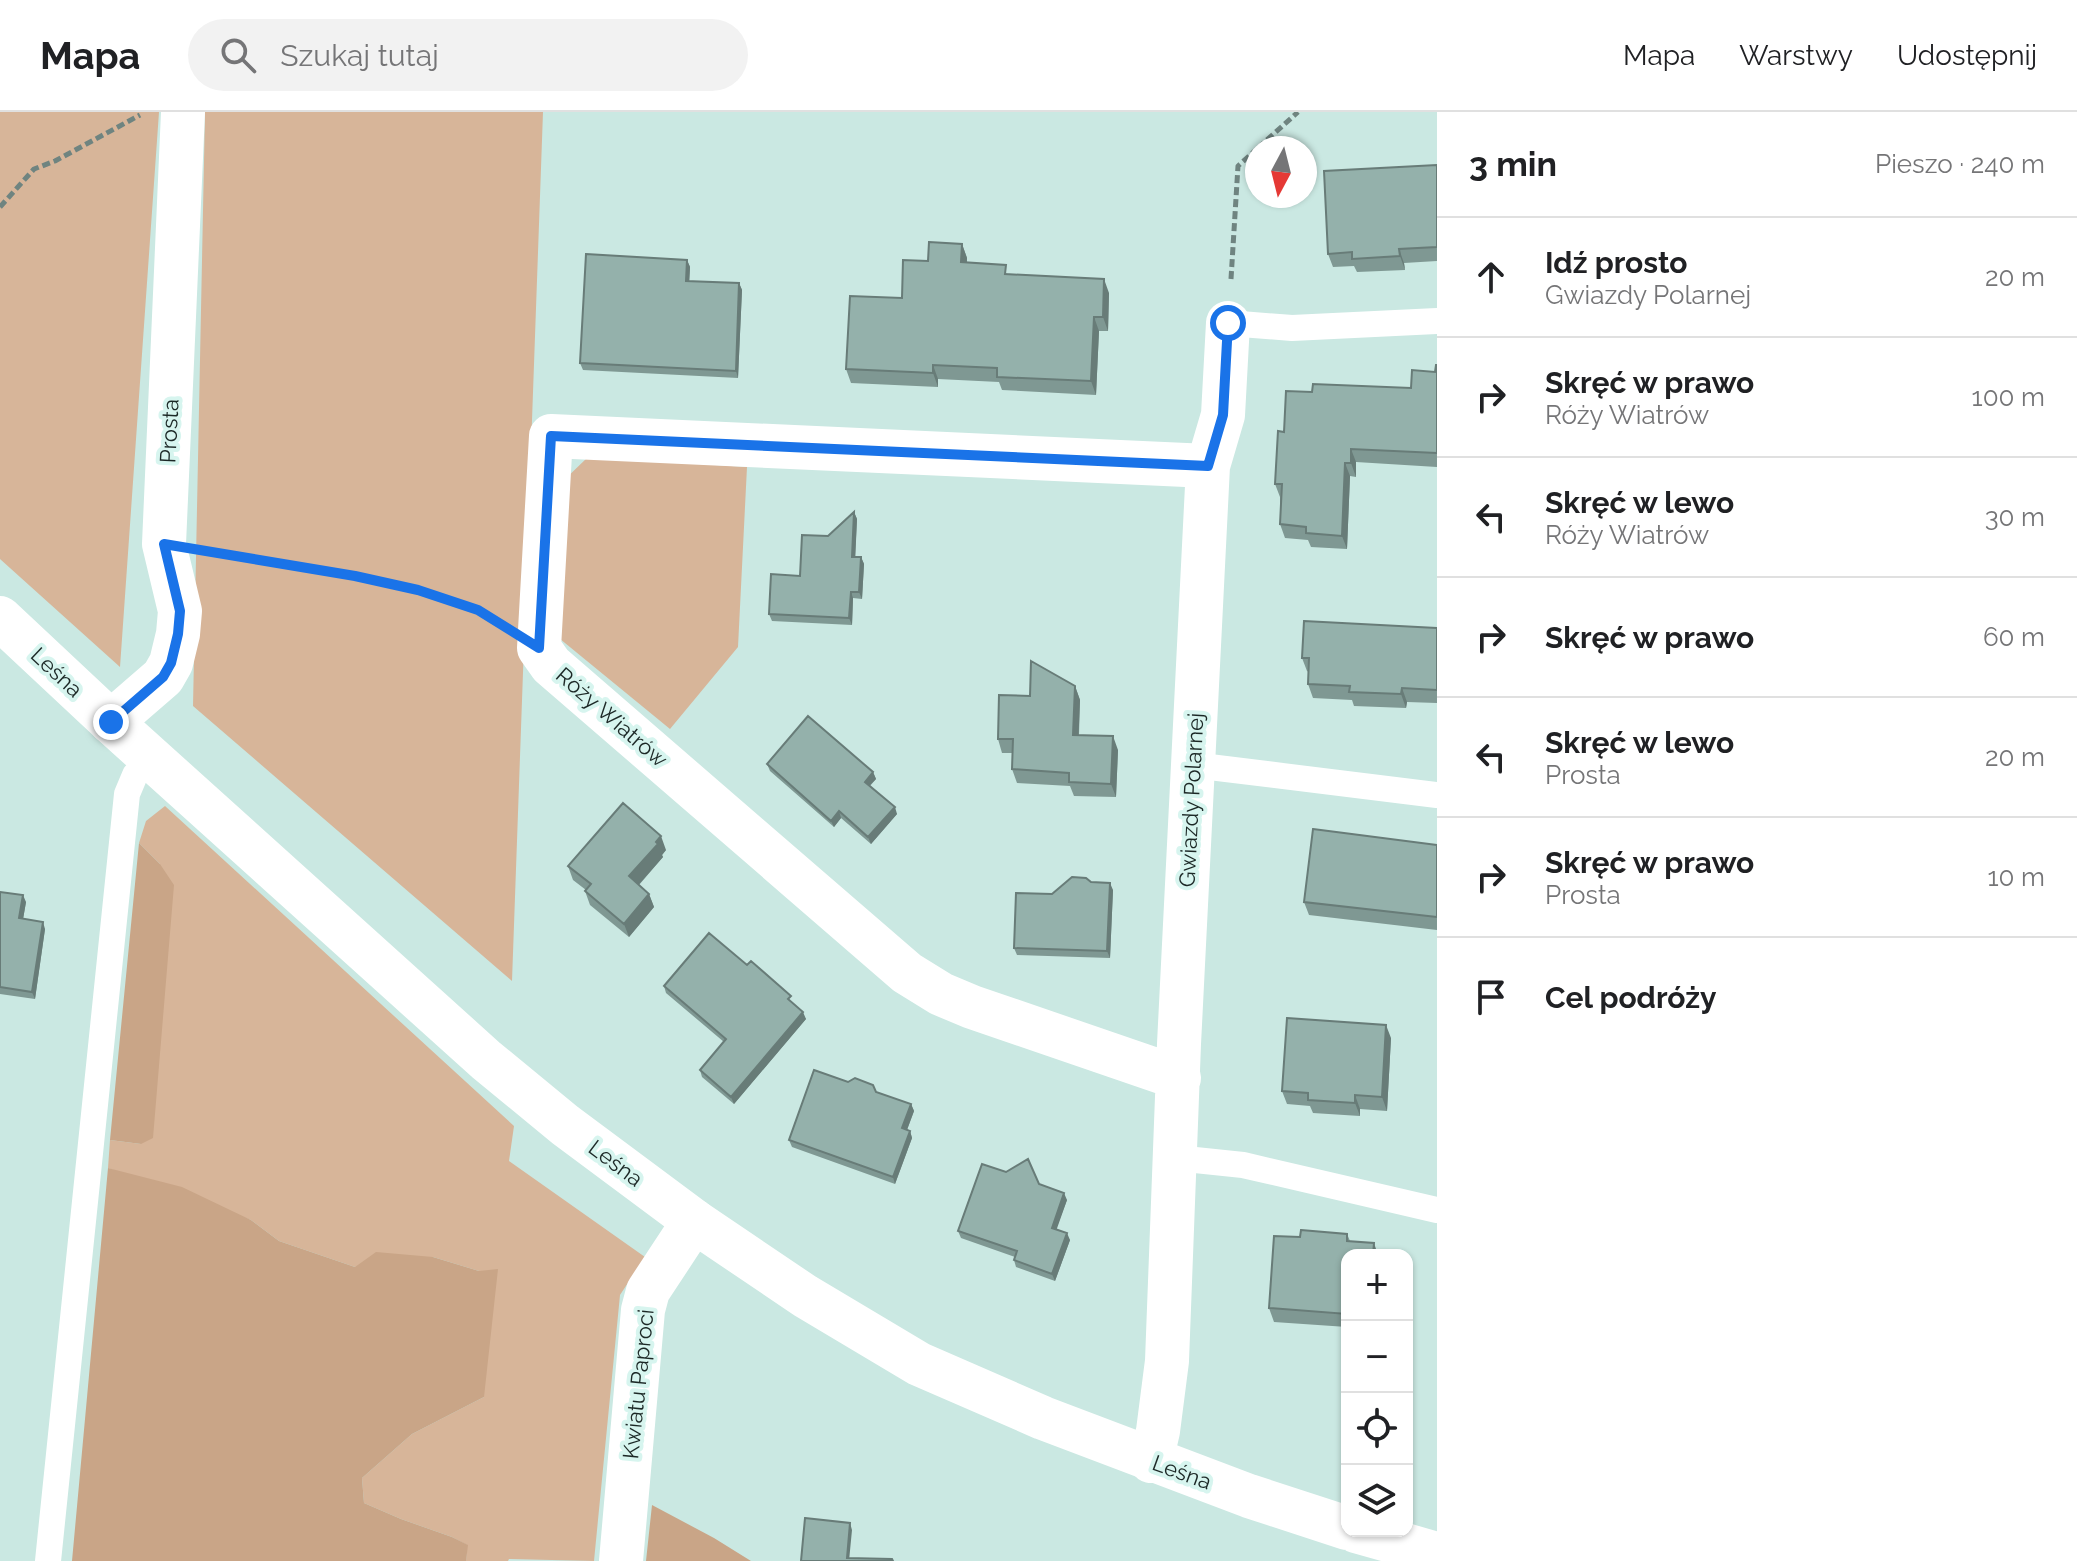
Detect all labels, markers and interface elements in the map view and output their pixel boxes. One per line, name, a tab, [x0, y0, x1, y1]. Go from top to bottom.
search box	[188, 19, 748, 91]
text: Mapa	[40, 33, 140, 78]
icon: search	[216, 33, 260, 77]
text: Szukaj tutaj	[280, 38, 439, 73]
text: Mapa	[1623, 39, 1695, 72]
text: Warstwy	[1739, 39, 1853, 72]
text: Udostępnij	[1897, 39, 2037, 72]
north arrow	[1245, 136, 1317, 208]
text: 3 min	[1469, 144, 1557, 184]
text: Pieszo · 240 m	[1875, 149, 2045, 179]
text: Idź prosto	[1545, 245, 1688, 280]
icon: ahead	[1469, 255, 1513, 299]
text: 20 m	[1985, 262, 2045, 292]
text: Gwiazdy Polarnej	[1545, 280, 1751, 310]
route start	[1210, 305, 1246, 341]
text: Skręć w prawo	[1545, 365, 1754, 400]
icon: right	[1469, 375, 1513, 419]
text: 100 m	[1972, 382, 2045, 412]
street label: Prosta	[154, 398, 184, 464]
text: Róży Wiatrów	[1545, 400, 1709, 430]
text: Skręć w lewo	[1545, 485, 1734, 520]
icon: left	[1469, 495, 1513, 539]
text: 30 m	[1985, 502, 2045, 532]
text: Róży Wiatrów	[1545, 520, 1709, 550]
icon: right	[1469, 615, 1513, 659]
text: Skręć w prawo	[1545, 620, 1754, 655]
text: 60 m	[1983, 622, 2045, 652]
street label: Leśna	[26, 642, 88, 702]
street label: Róży Wiatrów	[551, 662, 673, 772]
route end	[93, 704, 129, 740]
street label: Gwiazdy Polarnej	[1173, 712, 1209, 888]
text: Skręć w lewo	[1545, 725, 1734, 760]
icon: left	[1469, 735, 1513, 779]
text: 20 m	[1985, 742, 2045, 772]
text: Prosta	[1545, 760, 1621, 790]
text: Skręć w prawo	[1545, 845, 1754, 880]
icon: right	[1469, 855, 1513, 899]
text: 10 m	[1987, 862, 2045, 892]
text: Prosta	[1545, 880, 1621, 910]
icon: arrive	[1469, 975, 1513, 1019]
text: Cel podróży	[1545, 980, 1717, 1015]
street label: Leśna	[584, 1134, 648, 1192]
map controls	[1341, 1249, 1413, 1537]
button: +	[1341, 1249, 1413, 1321]
street label: Kwiatu Paproci	[617, 1308, 659, 1460]
button: −	[1341, 1321, 1413, 1393]
button: locate	[1341, 1393, 1413, 1465]
street label: Leśna	[1149, 1449, 1215, 1495]
button: layers	[1341, 1465, 1413, 1537]

